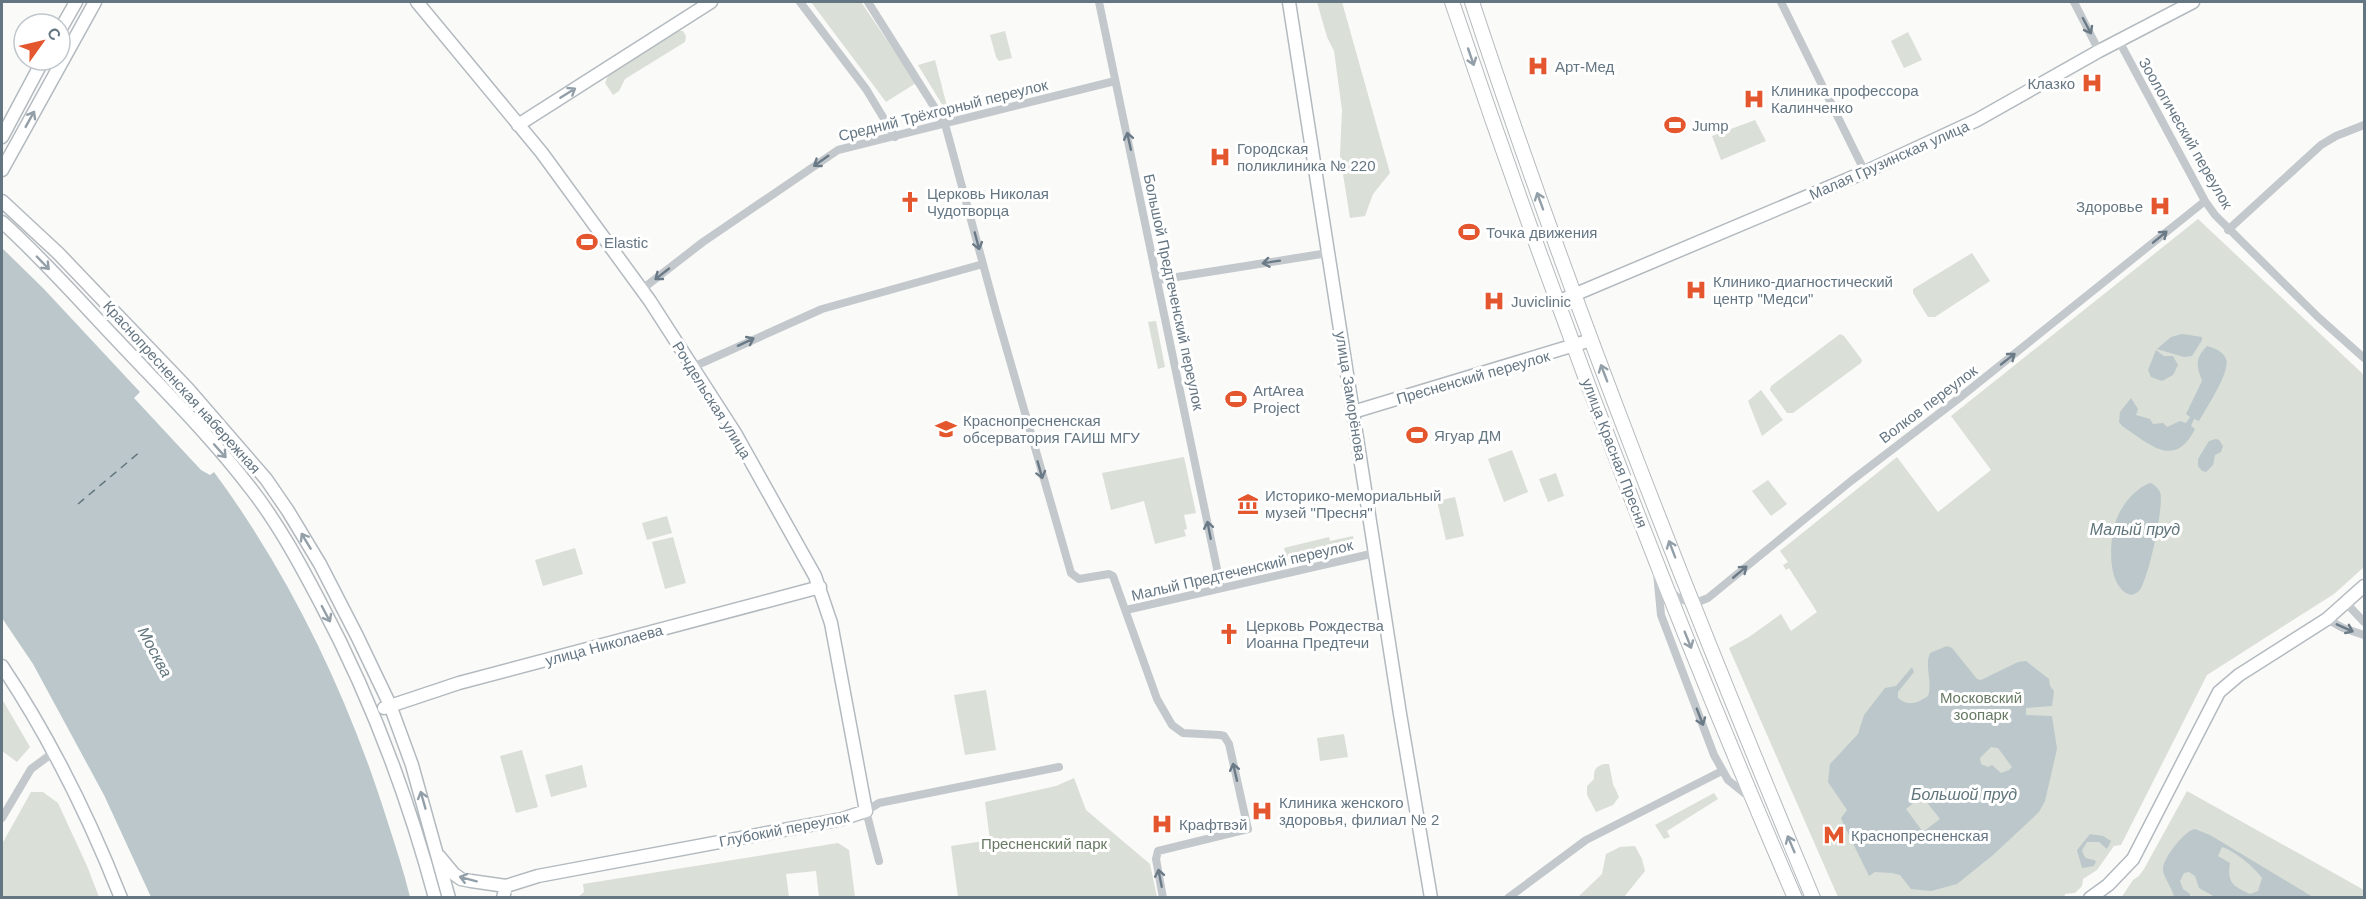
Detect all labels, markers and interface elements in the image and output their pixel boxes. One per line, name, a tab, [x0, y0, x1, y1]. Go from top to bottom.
north arrow	[12, 12, 72, 72]
one-way arrow	[2081, 17, 2093, 35]
text: С	[44, 24, 65, 44]
one-way arrow	[1466, 47, 1477, 66]
hospital icon: Арт-Мед	[1526, 54, 1550, 78]
street label: Зоологический переулок	[2136, 54, 2236, 212]
place label: Арт-Мед	[1555, 58, 1615, 75]
hospital icon: Клазко	[2080, 71, 2104, 95]
place label: Клазко	[2027, 75, 2075, 92]
street label: Средний Трёхгорный переулок	[837, 76, 1050, 144]
place label: Клиника профессора Калинченко	[1771, 82, 1919, 116]
one-way arrow	[559, 87, 576, 99]
hospital icon: Клиника профессора Калинченко	[1742, 87, 1766, 111]
one-way arrow	[24, 111, 36, 128]
sports icon: Jump	[1663, 113, 1687, 137]
place label: Jump	[1692, 117, 1729, 134]
street label: Малая Грузинская улица	[1806, 117, 1972, 203]
one-way arrow	[1123, 131, 1134, 151]
place label: Городская поликлиника № 220	[1237, 140, 1375, 174]
hospital icon: Городская поликлиника № 220	[1208, 145, 1232, 169]
one-way arrow	[813, 155, 829, 167]
street label: Большой Предтеченский переулок	[1141, 172, 1207, 412]
place label: Церковь Николая Чудотворца	[927, 185, 1049, 219]
church icon: Церковь Николая Чудотворца	[898, 190, 922, 214]
one-way arrow	[1533, 192, 1544, 211]
hospital icon: Здоровье	[2148, 194, 2172, 218]
place label: Здоровье	[2076, 198, 2143, 215]
sports icon: Точка движения	[1457, 220, 1481, 244]
place label: Точка движения	[1486, 224, 1597, 241]
sports icon: Elastic	[575, 230, 599, 254]
one-way arrow	[2152, 230, 2168, 243]
one-way arrow	[971, 232, 983, 251]
place label: Elastic	[604, 234, 649, 251]
one-way arrow	[36, 255, 51, 270]
one-way arrow	[1261, 257, 1281, 268]
one-way arrow	[654, 267, 670, 280]
place label: Клинико-диагностический центр "Медси"	[1713, 273, 1893, 307]
hospital icon: Клинико-диагностический центр "Медси"	[1684, 278, 1708, 302]
hospital icon: Juviclinic	[1482, 289, 1506, 313]
place label: Juviclinic	[1511, 293, 1572, 310]
street label: Краснопресненская набережная	[100, 297, 264, 477]
street label: улица Заморёнова	[1332, 330, 1370, 463]
one-way arrow	[736, 335, 754, 347]
street label: Рочдельская улица	[669, 338, 755, 462]
street label: Пресненский переулок	[1394, 347, 1552, 407]
one-way arrow	[2000, 353, 2016, 366]
street label: Волков переулок	[1876, 361, 1981, 446]
one-way arrow	[1598, 364, 1609, 383]
street label: улица Красная Пресня	[1579, 376, 1651, 530]
place label: ArtArea Project	[1253, 382, 1305, 416]
sports icon: ArtArea Project	[1224, 387, 1248, 411]
place label: Краснопресненская обсерватория ГАИШ МГУ	[963, 412, 1140, 446]
school or university icon: Краснопресненская обсерватория ГАИШ МГУ	[934, 417, 958, 441]
sports icon: Ягуар ДМ	[1405, 423, 1429, 447]
place label: Ягуар ДМ	[1434, 427, 1501, 444]
one-way arrow	[213, 443, 227, 458]
one-way arrow	[1035, 460, 1046, 479]
place label: Историко-мемориальный музей "Пресня"	[1265, 487, 1442, 521]
museum icon: Историко-мемориальный музей "Пресня"	[1236, 492, 1260, 516]
one-way arrow	[1203, 521, 1215, 540]
water label: Малый пруд	[2090, 521, 2180, 538]
one-way arrow	[299, 533, 311, 550]
street label: Малый Предтеченский переулок	[1130, 536, 1355, 604]
one-way arrow	[1665, 541, 1676, 559]
one-way arrow	[1732, 565, 1748, 578]
one-way arrow	[321, 604, 332, 622]
place label: Церковь Рождества Иоанна Предтечи	[1246, 617, 1385, 651]
street label: улица Николаева	[543, 621, 665, 669]
church icon: Церковь Рождества Иоанна Предтечи	[1217, 622, 1241, 646]
one-way arrow	[2336, 623, 2354, 635]
water label: Москва	[135, 624, 175, 680]
one-way arrow	[1683, 630, 1694, 649]
park label: Московский зоопарк	[1940, 689, 2022, 723]
one-way arrow	[1695, 708, 1706, 726]
one-way arrow	[1229, 763, 1240, 782]
water label: Большой пруд	[1911, 786, 2017, 803]
one-way arrow	[417, 791, 428, 810]
place label: Клиника женского здоровья, филиал № 2	[1279, 794, 1439, 828]
hospital icon: Клиника женского здоровья, филиал № 2	[1250, 799, 1274, 823]
street label: Глубокий переулок	[718, 808, 851, 850]
hospital icon: Крафтвэй	[1150, 812, 1174, 836]
place label: Крафтвэй	[1179, 816, 1247, 833]
metro station icon: Краснопресненская	[1822, 823, 1846, 847]
place label: Краснопресненская	[1851, 827, 1989, 844]
park label: Пресненский парк	[981, 835, 1108, 852]
one-way arrow	[1785, 835, 1796, 853]
one-way arrow	[1154, 869, 1165, 889]
one-way arrow	[459, 873, 478, 885]

